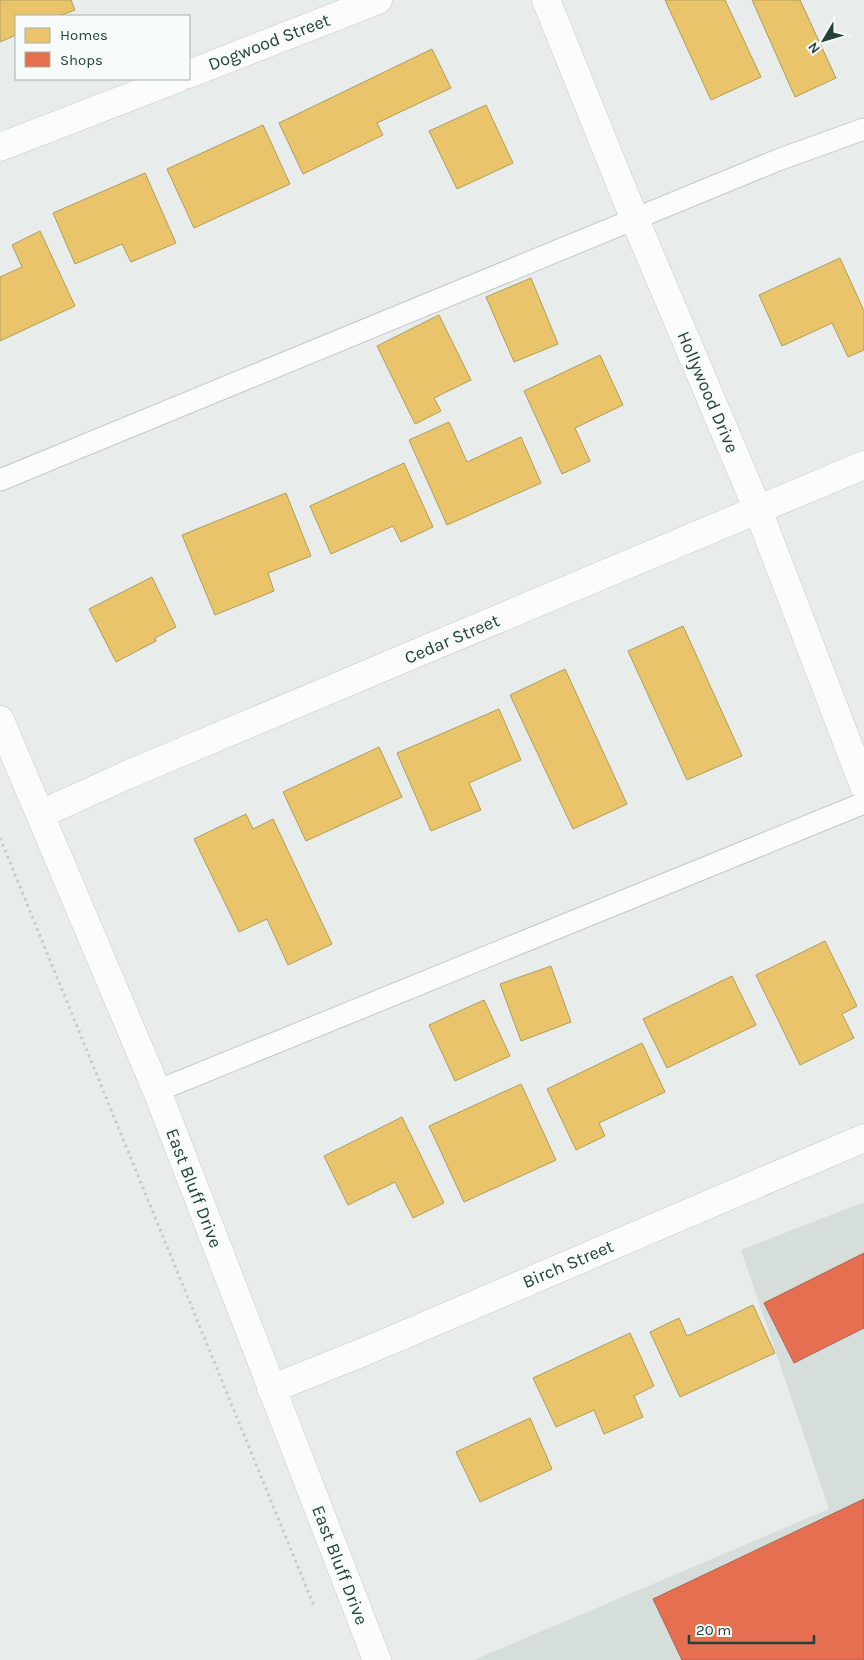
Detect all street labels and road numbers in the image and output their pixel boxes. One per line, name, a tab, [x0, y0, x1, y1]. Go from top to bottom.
street label: Dogwood Street	[205, 9, 333, 75]
street label: Hollywood Drive	[672, 328, 744, 456]
street label: Cedar Street	[401, 609, 503, 669]
street label: East Bluff Drive	[161, 1125, 227, 1251]
street label: Birch Street	[519, 1235, 617, 1293]
street label: East Bluff Drive	[307, 1502, 373, 1628]

